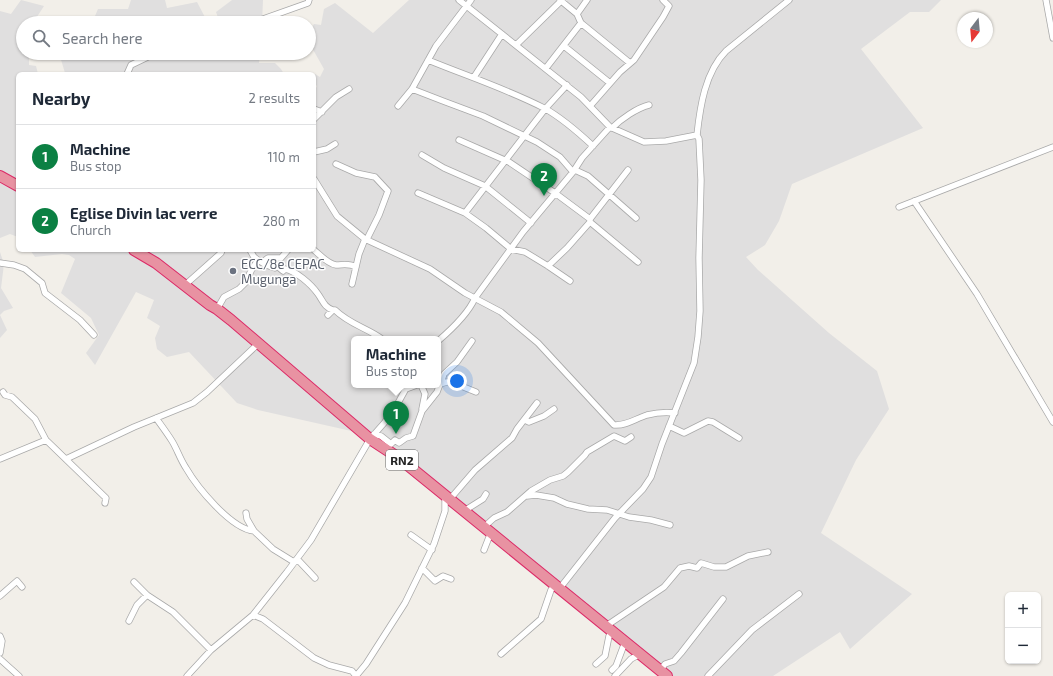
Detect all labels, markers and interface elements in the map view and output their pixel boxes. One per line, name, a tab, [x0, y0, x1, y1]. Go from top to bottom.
north arrow	[957, 12, 993, 48]
search box	[16, 16, 316, 60]
icon: search	[30, 27, 52, 49]
text: Search here	[62, 29, 143, 47]
text: Nearby	[32, 88, 90, 108]
text: 2 results	[248, 90, 300, 106]
text: Machine	[70, 140, 131, 158]
text: 1	[42, 149, 48, 165]
text: 110 m	[268, 149, 300, 165]
text: Bus stop	[70, 158, 121, 174]
pin: 2	[531, 163, 557, 196]
text: Eglise Divin lac verre	[70, 204, 217, 222]
text: 2	[41, 213, 49, 229]
text: 280 m	[263, 213, 300, 229]
text: Church	[70, 222, 111, 238]
place label: ECC/8e CEPAC Mugunga	[241, 256, 325, 287]
marker: ECC/8e CEPAC Mugunga	[228, 266, 238, 276]
popup	[351, 336, 441, 388]
text: Machine	[366, 345, 426, 363]
text: Bus stop	[366, 363, 417, 379]
your location	[447, 371, 467, 391]
pin: 1	[383, 401, 409, 434]
road number: RN2	[386, 450, 418, 470]
map controls	[1005, 592, 1041, 664]
button: +	[1005, 592, 1041, 628]
button: −	[1005, 628, 1041, 664]

